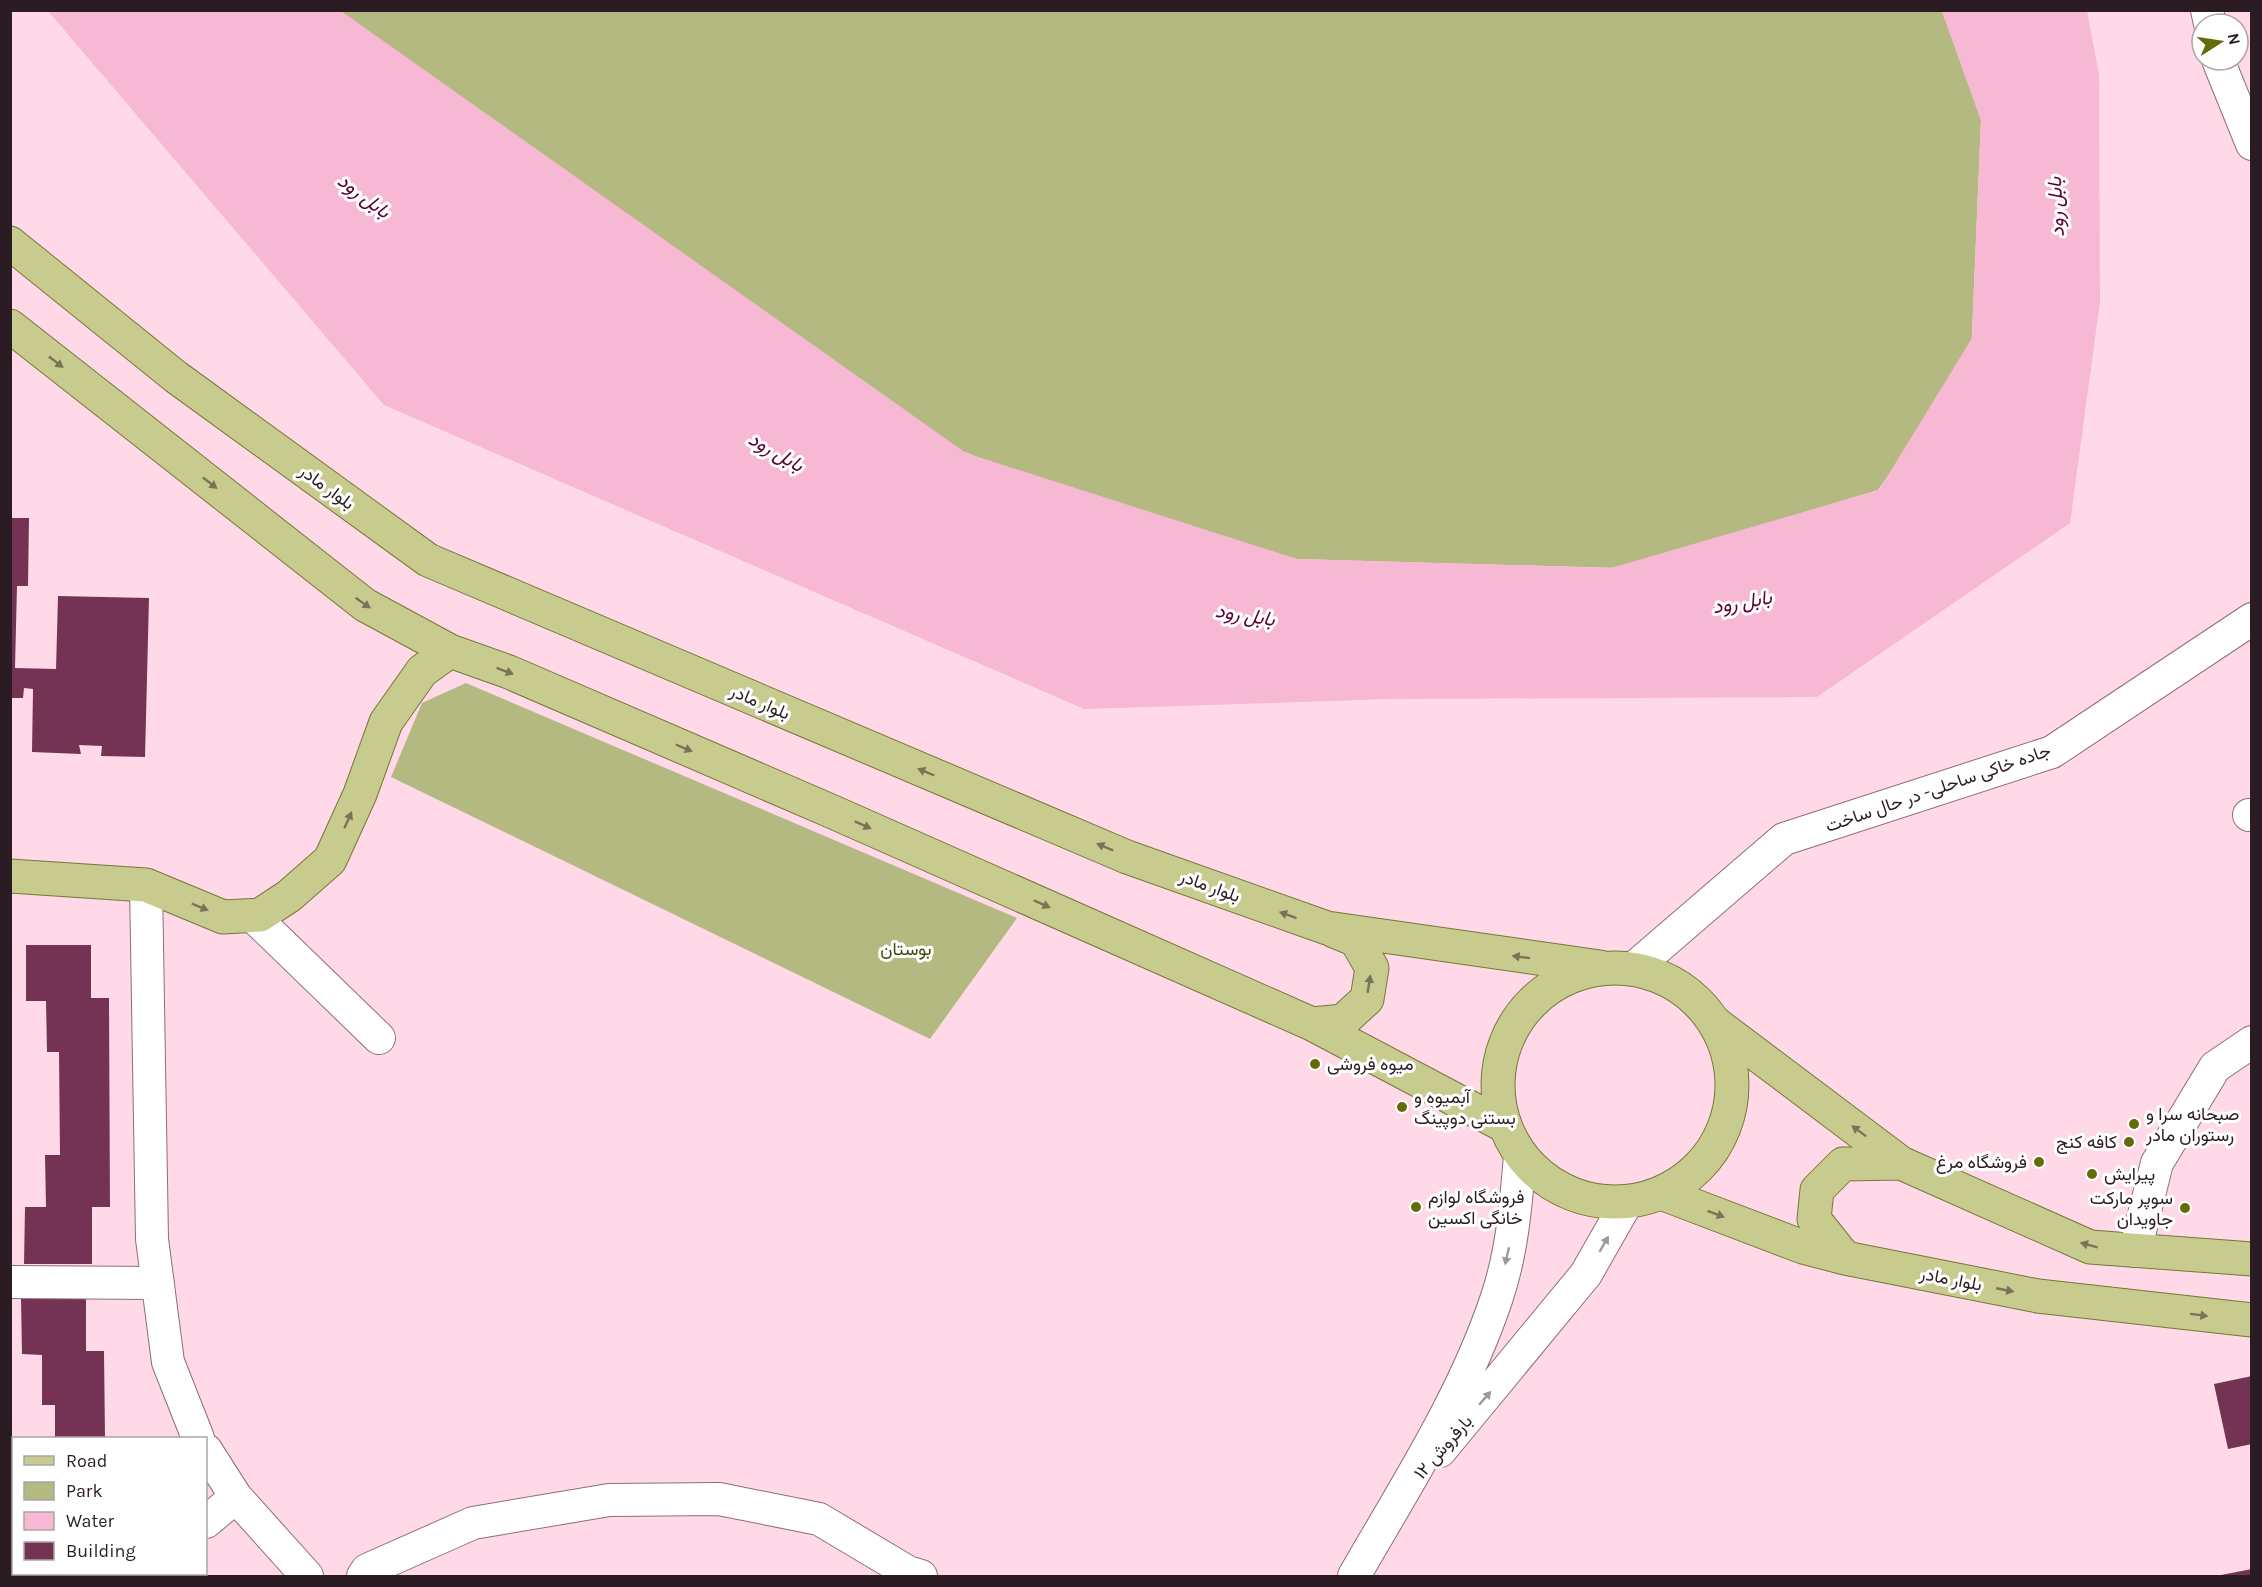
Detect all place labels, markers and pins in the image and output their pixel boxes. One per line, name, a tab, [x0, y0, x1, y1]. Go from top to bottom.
place label: میوه فروشی	[1327, 1053, 1414, 1075]
marker: میوه فروشی	[1308, 1057, 1322, 1071]
place label: آبمیوه و بستنی دوپینگ	[1414, 1086, 1516, 1130]
marker: آبمیوه و بستنی دوپینگ	[1395, 1100, 1409, 1114]
place label: صبحانه سرا و رستوران مادر	[2145, 1103, 2239, 1146]
marker: صبحانه سرا و رستوران مادر	[2127, 1117, 2141, 1131]
place label: کافه کنج	[2056, 1131, 2117, 1154]
marker: کافه کنج	[2122, 1135, 2136, 1149]
place label: فروشگاه مرغ	[1936, 1151, 2027, 1174]
marker: فروشگاه مرغ	[2032, 1155, 2046, 1169]
place label: پیرایش	[2104, 1163, 2155, 1186]
marker: پیرایش	[2085, 1167, 2099, 1181]
place label: فروشگاه لوازم خانگی اکسین	[1428, 1186, 1525, 1229]
place label: سوپر مارکت جاویدان	[2090, 1187, 2173, 1230]
marker: فروشگاه لوازم خانگی اکسین	[1409, 1200, 1423, 1214]
marker: سوپر مارکت جاویدان	[2178, 1201, 2192, 1215]

